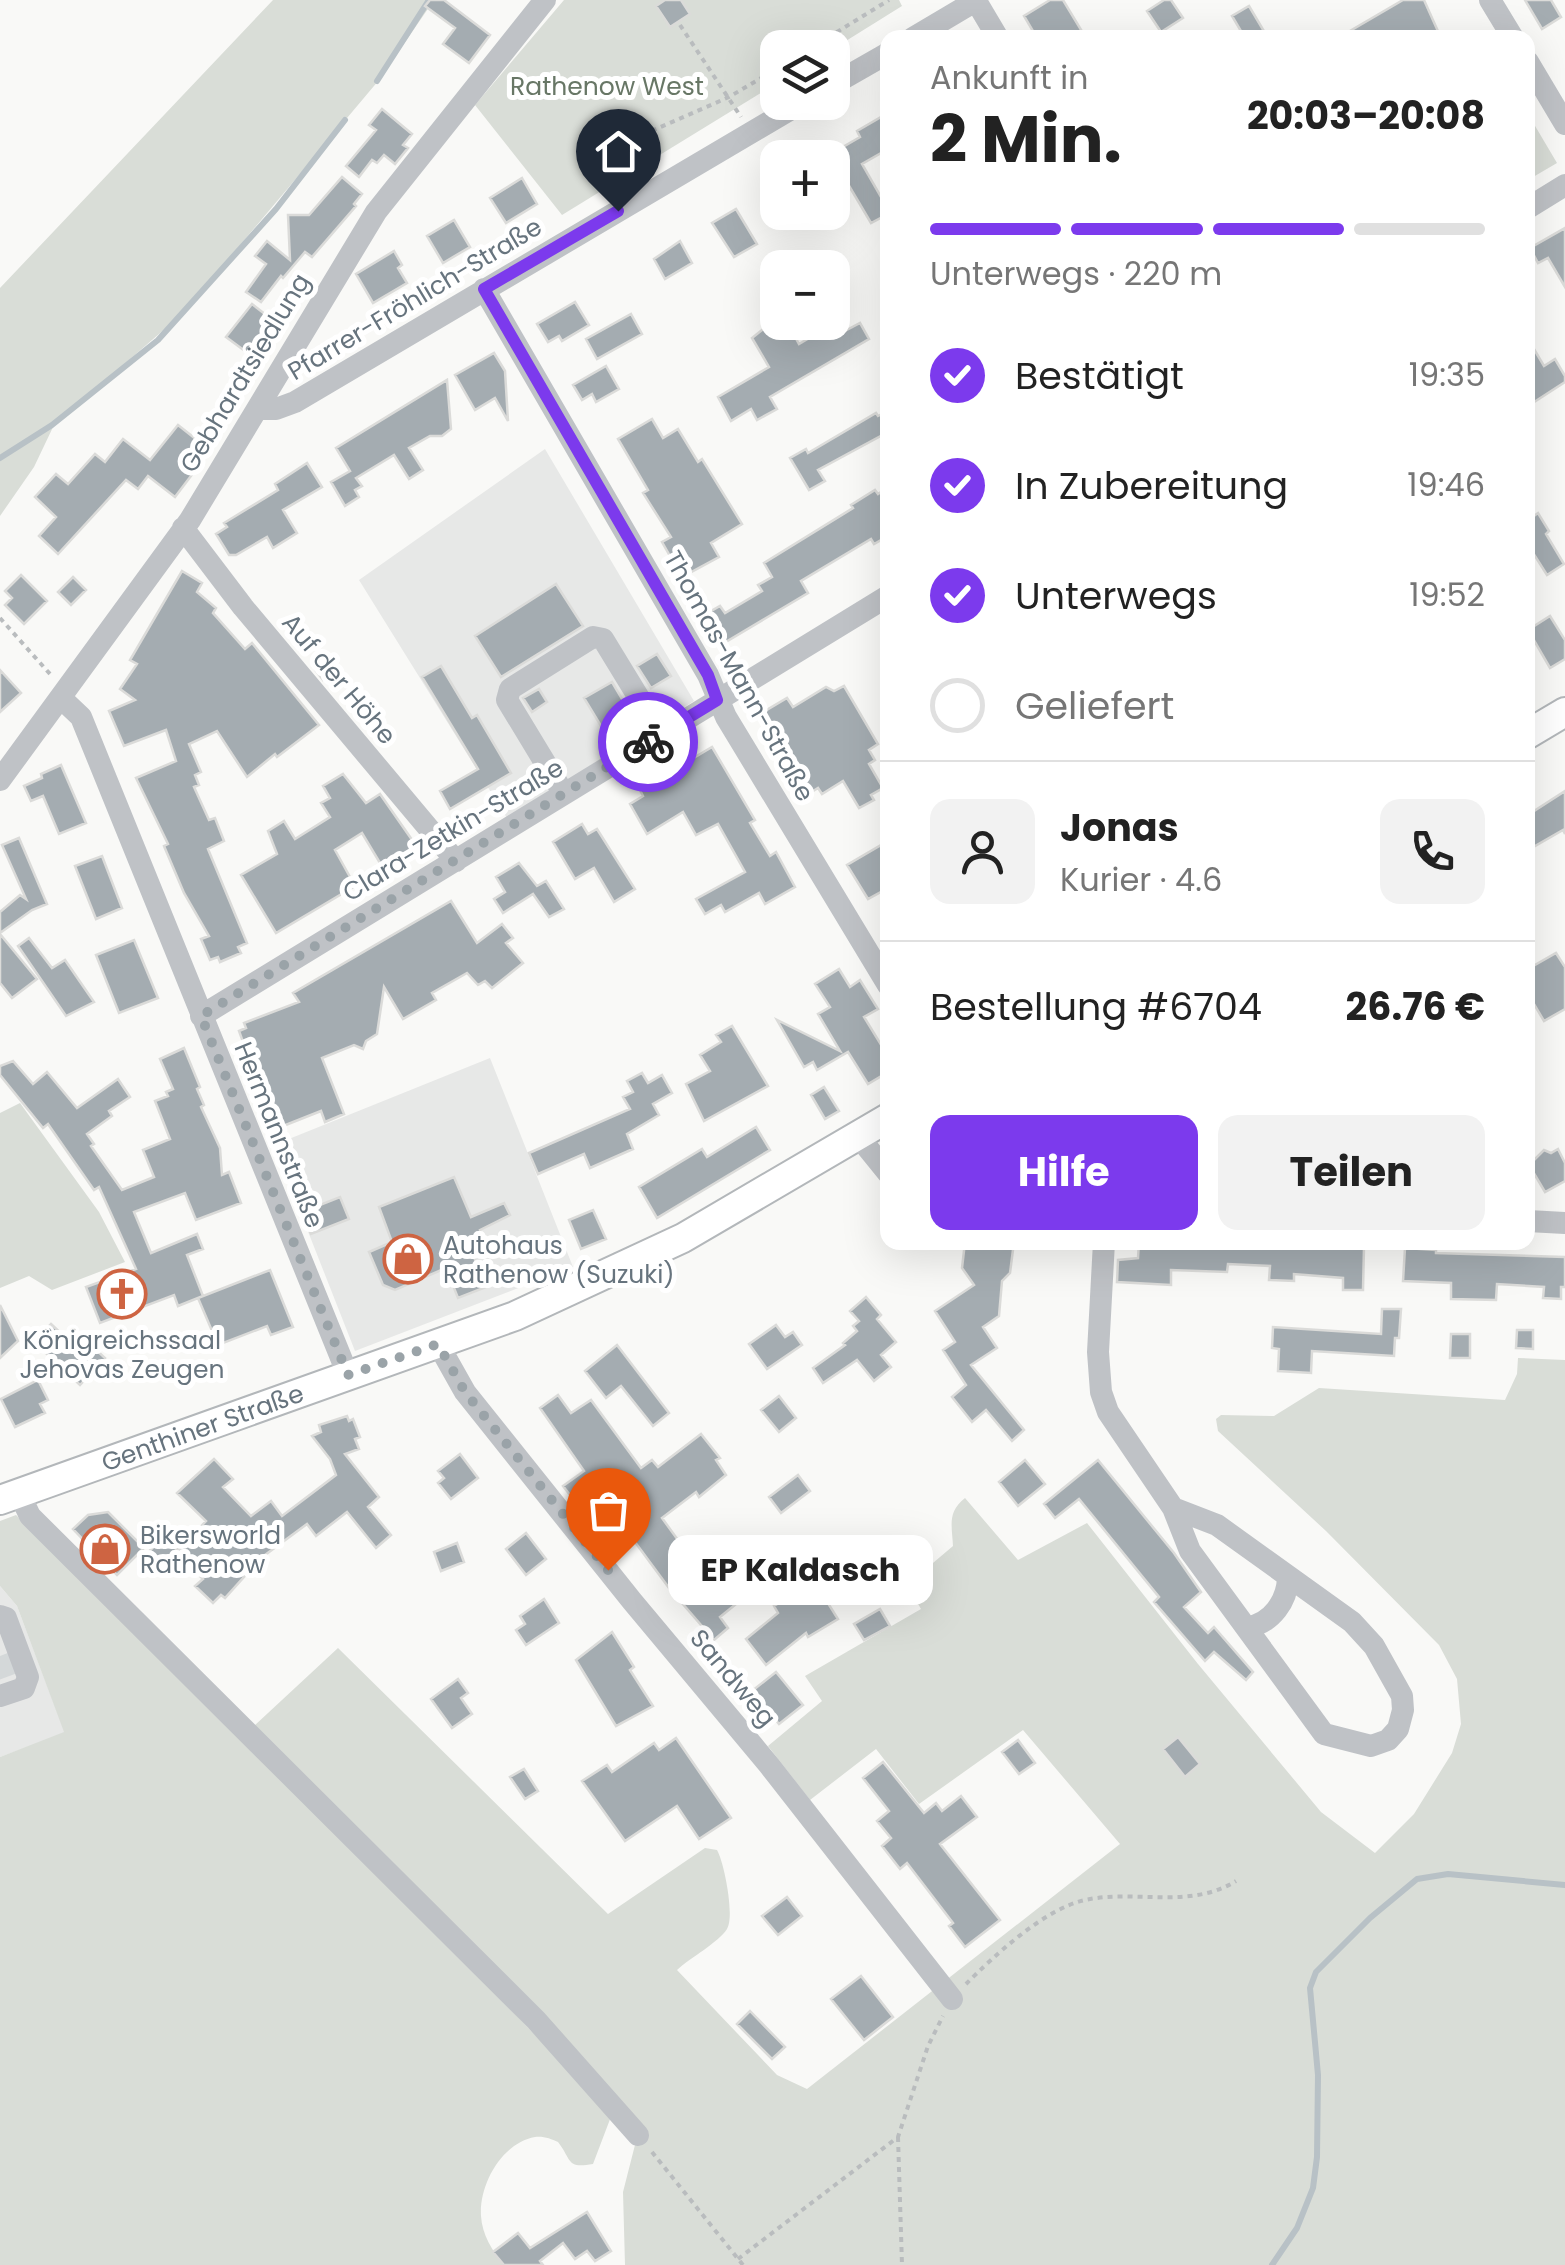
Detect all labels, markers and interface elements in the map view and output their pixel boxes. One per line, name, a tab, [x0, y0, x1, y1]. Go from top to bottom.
map controls	[760, 30, 850, 340]
button: layers	[760, 30, 850, 120]
text: Ankunft in	[930, 55, 1089, 100]
park label: Rathenow West	[510, 69, 704, 104]
text: 20:03–20:08	[1247, 89, 1485, 142]
text: 2 Min.	[930, 94, 1122, 185]
pin	[576, 109, 661, 212]
icon: home	[591, 124, 646, 179]
button: +	[760, 140, 850, 230]
street label: Pfarrer-Fröhlich-Straße	[281, 209, 549, 389]
button: −	[760, 250, 850, 340]
text: Unterwegs · 220 m	[930, 251, 1222, 296]
street label: Gebhardtsiedlung	[172, 267, 318, 479]
icon: check	[930, 348, 985, 403]
text: Bestätigt	[1015, 349, 1184, 402]
text: 19:35	[1409, 352, 1485, 397]
icon: check	[930, 458, 985, 513]
text: In Zubereitung	[1015, 459, 1288, 512]
text: 19:46	[1407, 462, 1485, 507]
street label: Thomas-Mann-Straße	[655, 544, 823, 808]
icon: check	[930, 568, 985, 623]
text: Unterwegs	[1015, 569, 1217, 622]
text: 19:52	[1409, 572, 1485, 617]
street label: Auf der Höhe	[274, 606, 404, 752]
text: Geliefert	[1015, 679, 1174, 732]
courier	[598, 692, 698, 792]
icon: bike	[621, 715, 676, 770]
street label: Clara-Zetkin-Straße	[336, 750, 570, 910]
button: person	[930, 799, 1035, 904]
button: phone	[1380, 799, 1485, 904]
text: Jonas	[1060, 801, 1179, 854]
text: Kurier · 4.6	[1060, 857, 1222, 902]
text: Bestellung #6704	[930, 980, 1262, 1033]
text: 26.76 €	[1346, 980, 1485, 1033]
street label: Hermannstraße	[226, 1037, 332, 1233]
button: Hilfe	[930, 1115, 1198, 1230]
button: Teilen	[1218, 1115, 1485, 1230]
place label: Autohaus Rathenow (Suzuki)	[443, 1228, 675, 1292]
shop icon: Autohaus Rathenow (Suzuki)	[382, 1233, 434, 1285]
church icon: Königreichssaal Jehovas Zeugen	[96, 1268, 148, 1320]
place label: Königreichssaal Jehovas Zeugen	[20, 1323, 224, 1387]
street label: Genthiner Straße	[97, 1375, 308, 1480]
pin	[566, 1468, 651, 1571]
icon: bag	[581, 1483, 636, 1538]
place label: Bikersworld Rathenow	[140, 1518, 281, 1582]
shop icon: Bikersworld Rathenow	[79, 1523, 131, 1575]
callout: EP Kaldasch	[668, 1535, 933, 1605]
text: EP Kaldasch	[701, 1547, 900, 1592]
street label: Sandweg	[682, 1622, 784, 1734]

